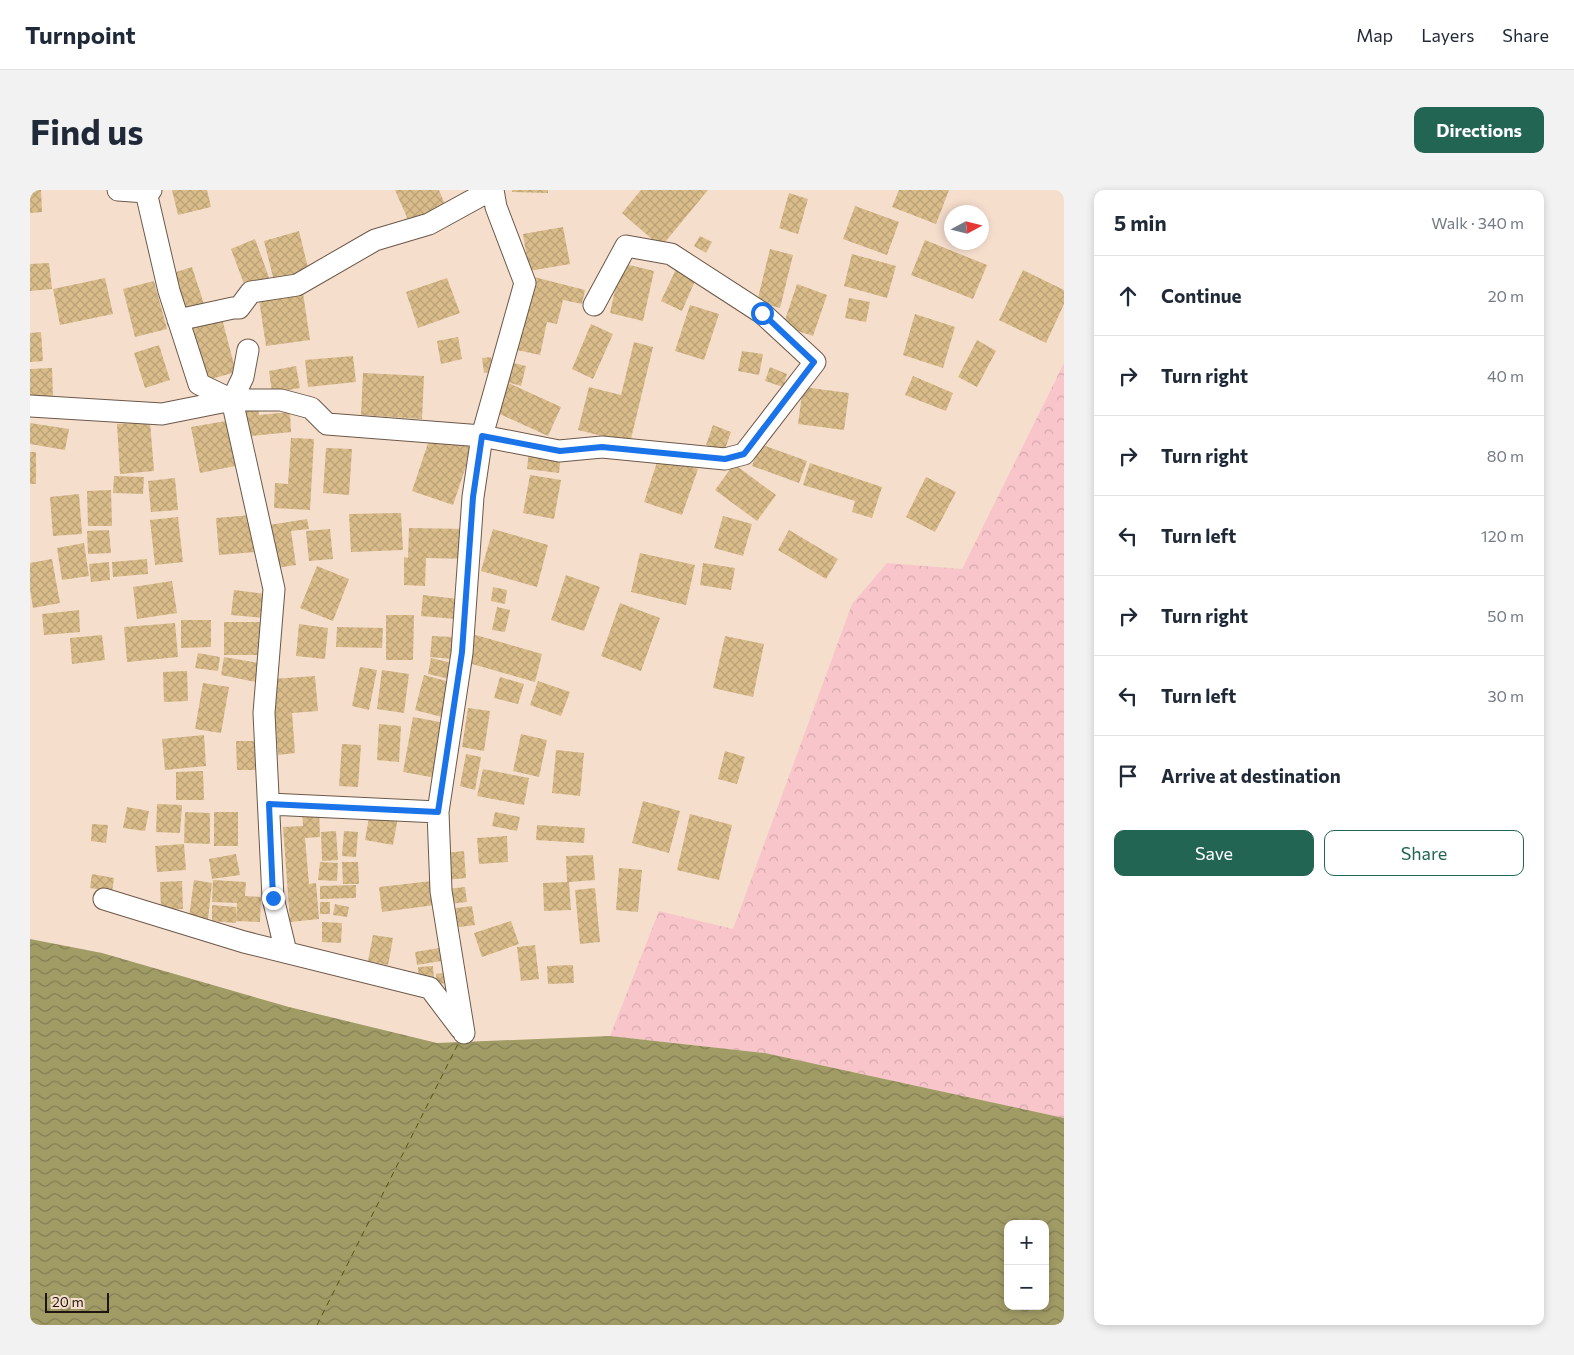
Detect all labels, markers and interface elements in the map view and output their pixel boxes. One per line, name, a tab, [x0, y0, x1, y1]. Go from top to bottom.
text: Turnpoint	[25, 20, 136, 49]
text: Map	[1356, 24, 1393, 46]
text: Layers	[1421, 24, 1474, 46]
text: Share	[1502, 24, 1549, 46]
button: Directions	[1414, 107, 1544, 153]
text: Find us	[30, 109, 144, 152]
north arrow	[944, 205, 989, 250]
text: 5 min	[1114, 210, 1167, 235]
text: Walk · 340 m	[1431, 213, 1524, 232]
icon: ahead	[1114, 282, 1142, 310]
text: Continue	[1161, 284, 1241, 307]
text: 20 m	[1488, 286, 1524, 305]
route start	[751, 302, 774, 325]
icon: right	[1114, 362, 1142, 390]
text: Turn right	[1161, 364, 1248, 387]
text: 40 m	[1487, 366, 1524, 385]
icon: right	[1114, 442, 1142, 470]
text: Turn right	[1161, 444, 1248, 467]
text: 80 m	[1487, 446, 1524, 465]
icon: left	[1114, 522, 1142, 550]
text: Turn left	[1161, 524, 1236, 547]
text: 120 m	[1481, 526, 1524, 545]
icon: right	[1114, 602, 1142, 630]
text: Turn right	[1161, 604, 1248, 627]
text: 50 m	[1487, 606, 1524, 625]
icon: left	[1114, 682, 1142, 710]
text: Turn left	[1161, 684, 1236, 707]
text: 30 m	[1487, 686, 1524, 705]
icon: arrive	[1114, 762, 1142, 790]
text: Arrive at destination	[1161, 764, 1341, 787]
button: Save	[1114, 830, 1314, 876]
button: Share	[1324, 830, 1524, 876]
route end	[262, 887, 285, 910]
map controls	[1004, 1220, 1049, 1310]
button: +	[1004, 1220, 1049, 1265]
button: −	[1004, 1265, 1049, 1310]
scale bar	[45, 1290, 109, 1313]
text: 20 m	[52, 1293, 84, 1310]

